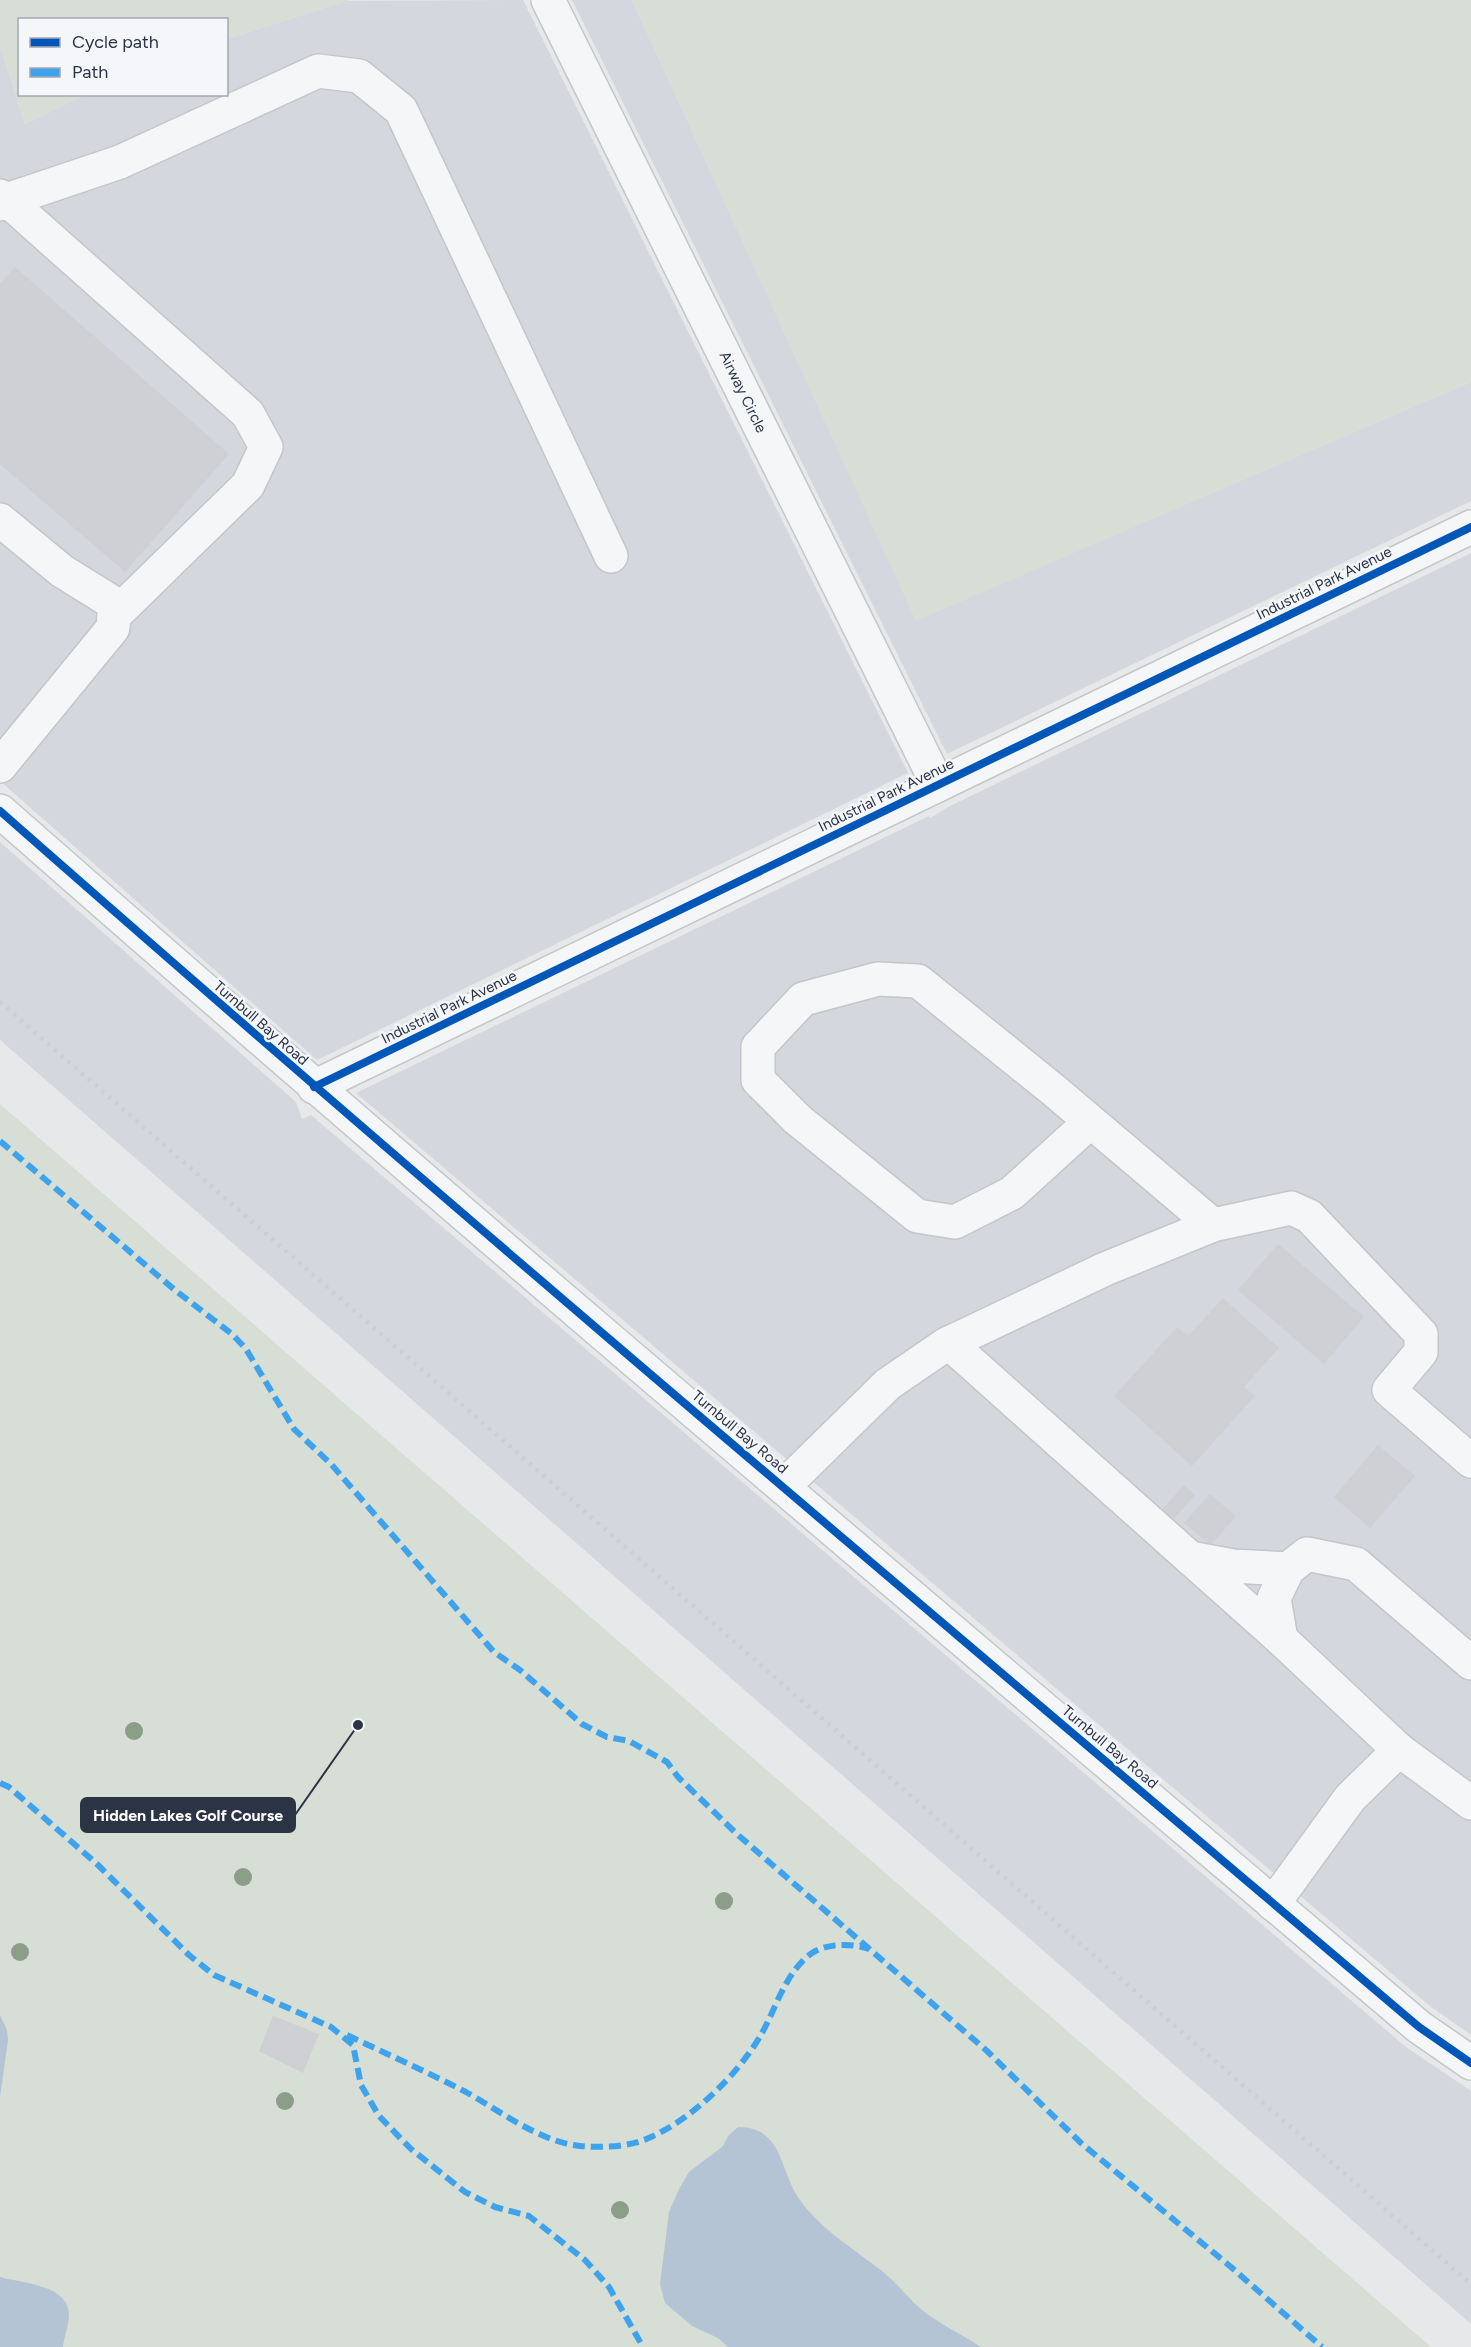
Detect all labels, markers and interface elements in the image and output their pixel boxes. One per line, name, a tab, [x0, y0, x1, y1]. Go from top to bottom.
legend	[18, 18, 228, 96]
text: Cycle path	[72, 31, 159, 53]
text: Path	[72, 61, 108, 83]
street label: Airway Circle	[716, 348, 770, 436]
street label: Industrial Park Avenue	[1253, 542, 1395, 624]
street label: Industrial Park Avenue	[815, 754, 957, 836]
street label: Industrial Park Avenue	[378, 966, 520, 1048]
street label: Turnbull Bay Road	[210, 977, 312, 1069]
street label: Turnbull Bay Road	[688, 1387, 792, 1477]
street label: Turnbull Bay Road	[1058, 1702, 1162, 1792]
callout: Hidden Lakes Golf Course	[81, 1798, 295, 1832]
text: Hidden Lakes Golf Course	[93, 1806, 283, 1825]

